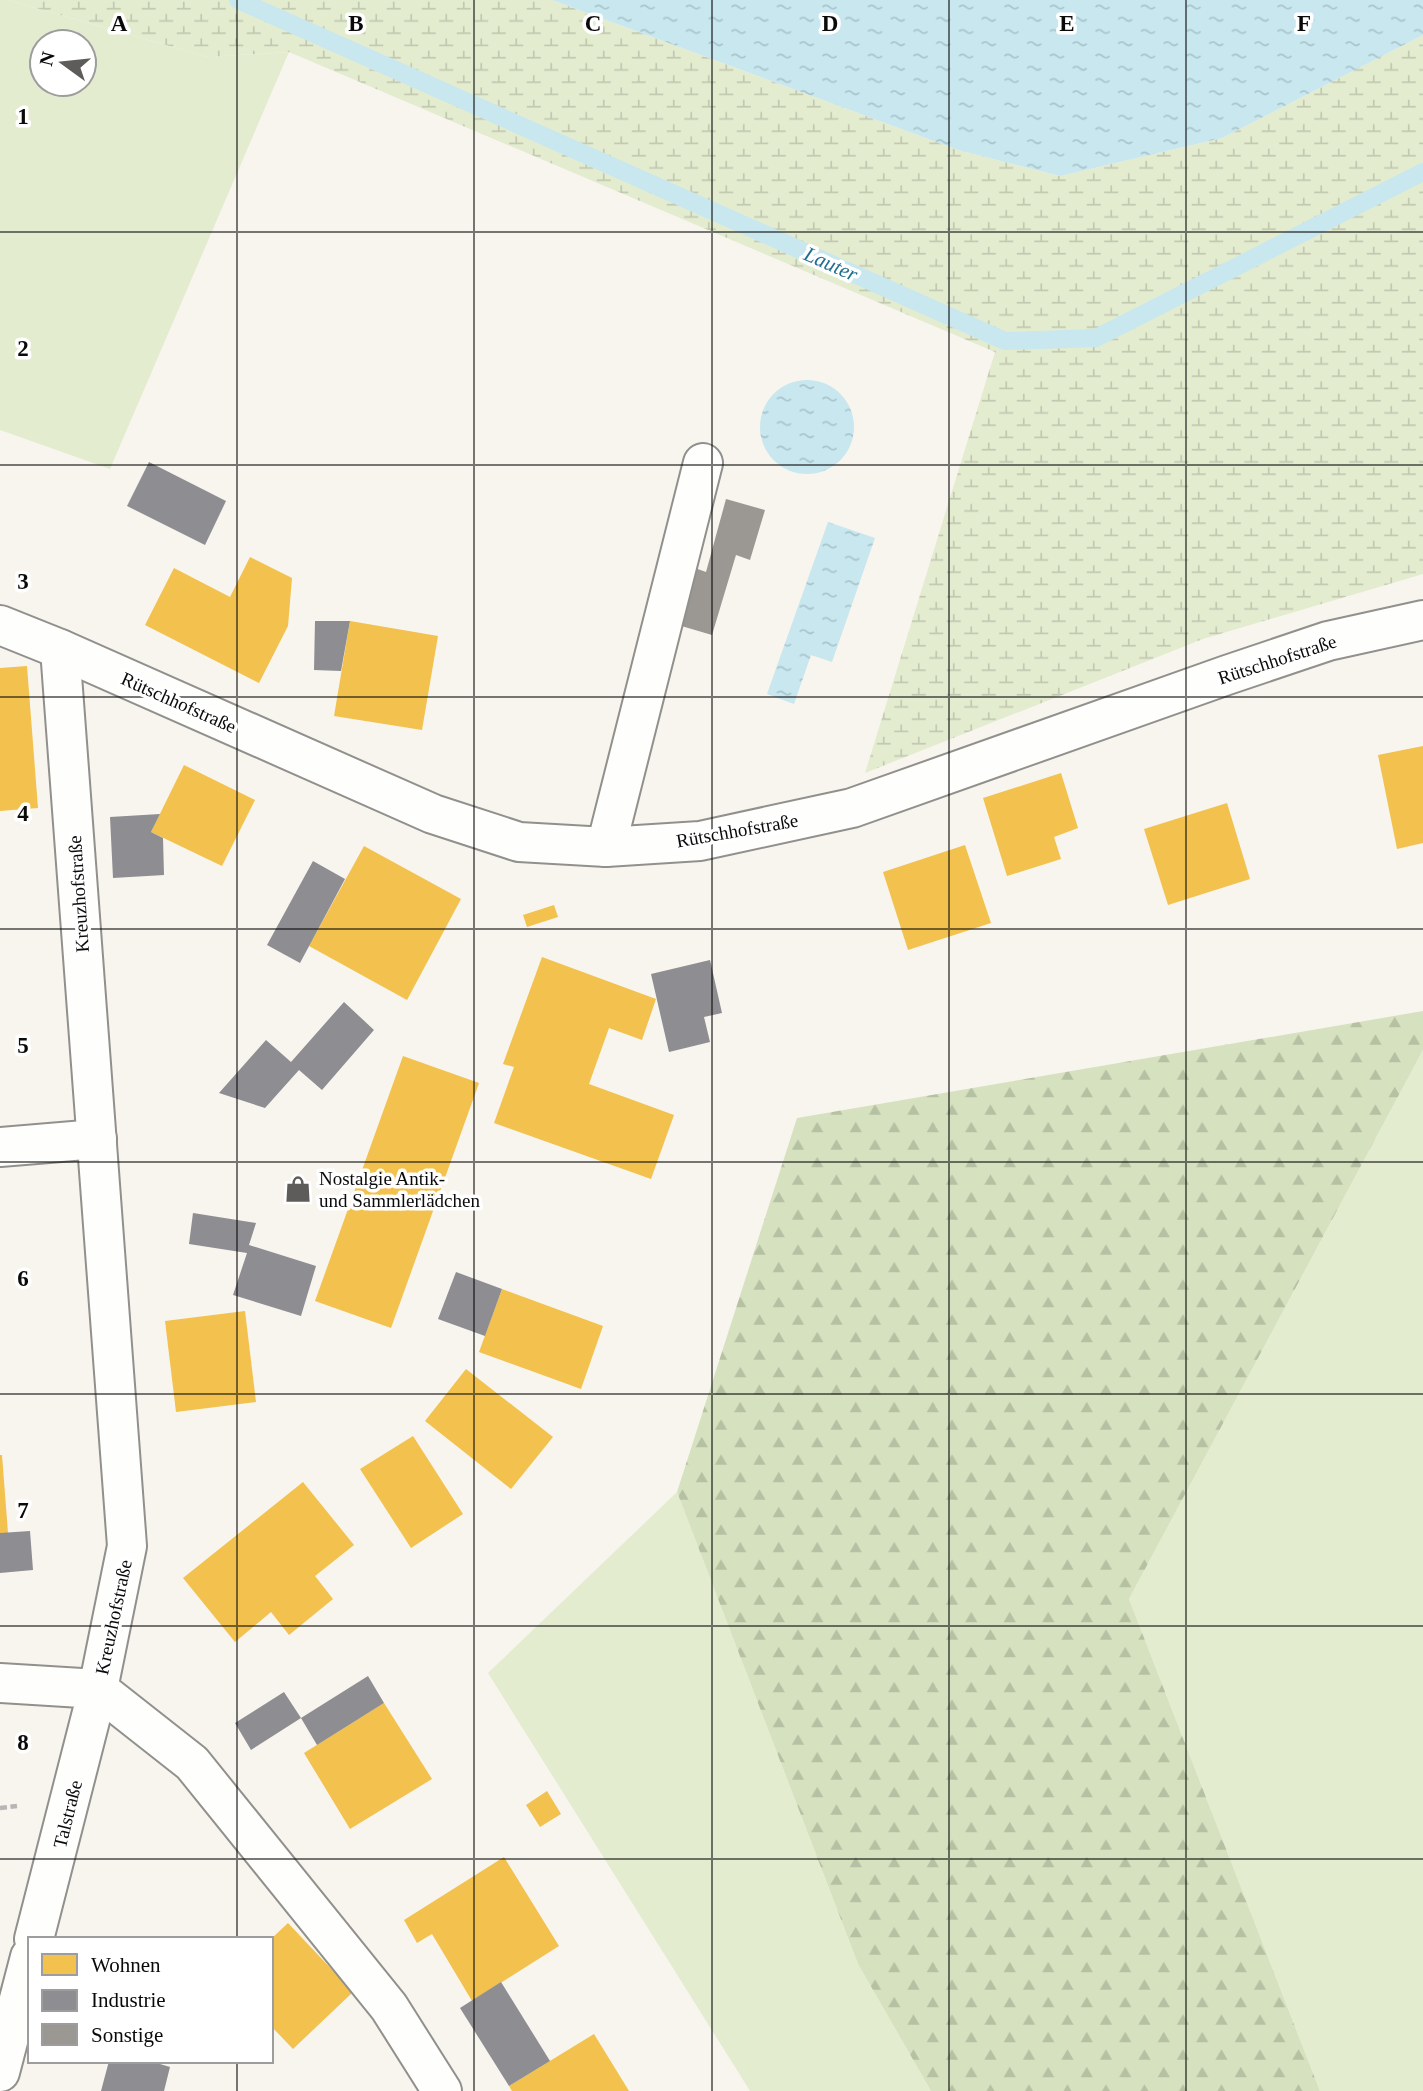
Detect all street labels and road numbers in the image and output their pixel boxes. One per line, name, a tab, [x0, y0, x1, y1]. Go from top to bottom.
street label: Rütschhofstraße	[1215, 630, 1339, 689]
street label: Rütschhofstraße	[118, 668, 239, 737]
street label: Rütschhofstraße	[674, 809, 800, 852]
street label: Kreuzhofstraße	[64, 835, 93, 953]
street label: Kreuzhofstraße	[91, 1558, 136, 1677]
street label: Talstraße	[49, 1778, 86, 1850]

